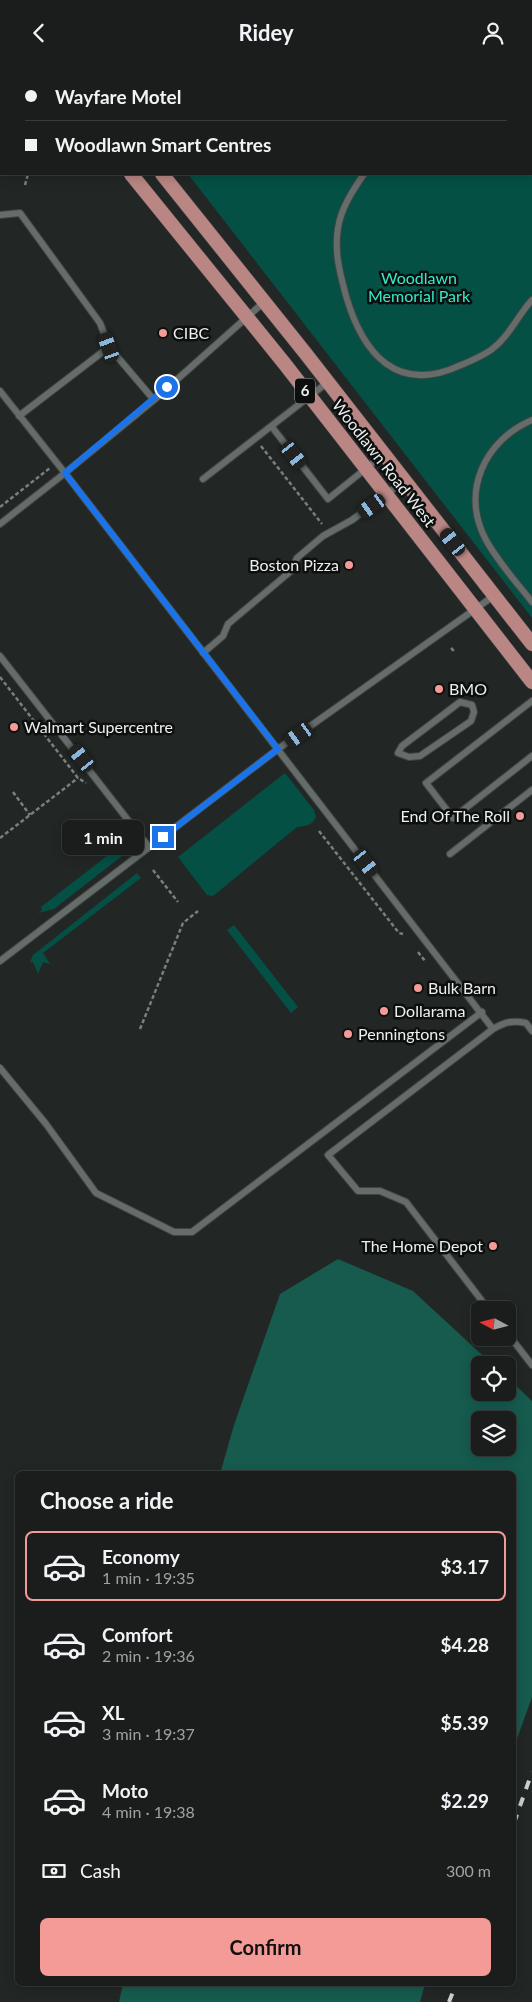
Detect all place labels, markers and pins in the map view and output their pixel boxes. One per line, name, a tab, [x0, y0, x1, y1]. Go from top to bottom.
place label: CIBC	[173, 323, 210, 342]
marker: CIBC	[157, 327, 169, 339]
place label: Boston Pizza	[249, 555, 339, 574]
marker: Boston Pizza	[343, 559, 355, 571]
place label: BMO	[449, 679, 487, 698]
marker: BMO	[433, 683, 445, 695]
place label: Walmart Supercentre	[24, 717, 173, 736]
marker: Walmart Supercentre	[8, 721, 20, 733]
place label: End Of The Roll	[400, 806, 510, 825]
marker: End Of The Roll	[514, 810, 526, 822]
place label: Bulk Barn	[428, 978, 496, 997]
marker: Bulk Barn	[412, 982, 424, 994]
place label: Dollarama	[394, 1001, 465, 1020]
marker: Dollarama	[378, 1005, 390, 1017]
place label: Penningtons	[358, 1024, 445, 1043]
marker: Penningtons	[342, 1028, 354, 1040]
place label: The Home Depot	[361, 1236, 483, 1255]
marker: The Home Depot	[487, 1240, 499, 1252]

